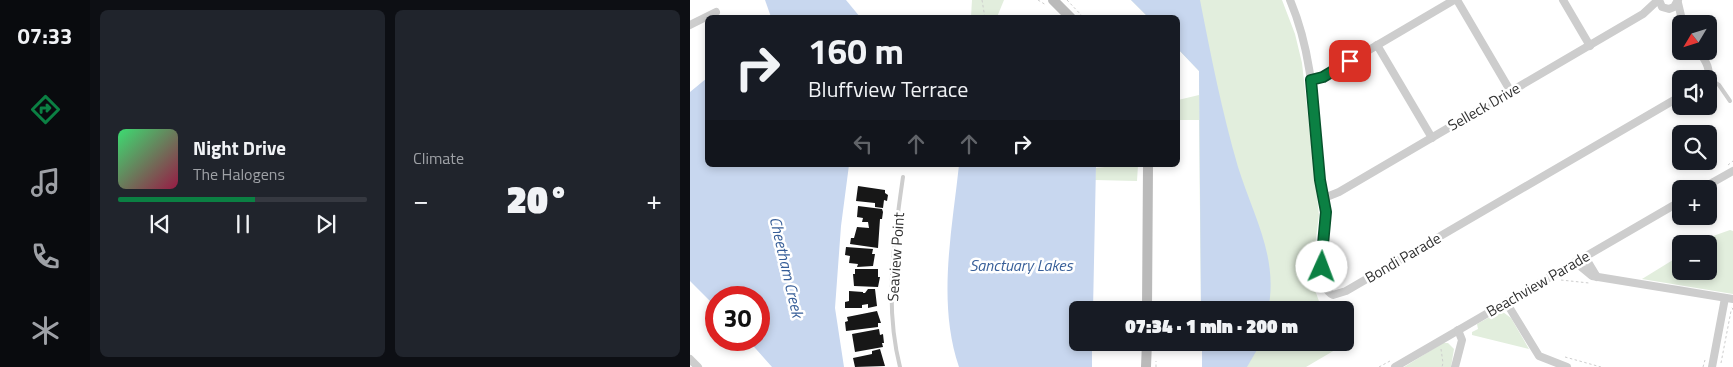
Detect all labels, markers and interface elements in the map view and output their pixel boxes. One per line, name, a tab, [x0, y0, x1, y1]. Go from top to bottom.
north arrow	[1672, 15, 1718, 60]
map controls	[1672, 15, 1717, 280]
text: 07:33	[18, 19, 72, 53]
text: 160 m	[808, 24, 904, 78]
icon: right	[725, 35, 790, 100]
pin	[1329, 40, 1371, 82]
icon: arrive	[1336, 47, 1364, 75]
button: sound	[1672, 70, 1717, 115]
text: Bluffview Terrace	[808, 72, 968, 106]
street label: Selleck Drive	[1443, 77, 1524, 137]
icon: directions	[28, 92, 63, 127]
button: search	[1672, 125, 1717, 170]
icon: left	[849, 130, 877, 158]
icon: ahead	[902, 130, 930, 158]
icon: ahead	[955, 130, 983, 158]
icon: right	[1008, 130, 1036, 158]
text: Night Drive	[193, 133, 286, 162]
text: Climate	[413, 146, 464, 170]
text: The Halogens	[193, 162, 285, 186]
icon: music	[28, 165, 63, 200]
text: 20°	[506, 170, 569, 228]
text: −	[413, 178, 429, 221]
text: +	[646, 178, 662, 221]
button: +	[1672, 180, 1717, 225]
icon: previous	[146, 210, 174, 238]
icon: pause	[229, 210, 257, 238]
icon: next	[312, 210, 340, 238]
street label: Seaview Point	[881, 211, 910, 302]
water label: Cheetham Creek	[764, 214, 811, 322]
street label: Bondi Parade	[1360, 227, 1445, 289]
button: −	[1672, 235, 1717, 280]
icon: phone	[28, 239, 63, 274]
position arrow	[1295, 240, 1347, 292]
street label: Beachview Parade	[1482, 245, 1594, 323]
water label: Sanctuary Lakes	[969, 253, 1074, 277]
speed limit sign: 30	[705, 286, 770, 351]
text: 07:34 · 1 min · 200 m	[1125, 311, 1298, 340]
icon: climate	[28, 313, 63, 348]

